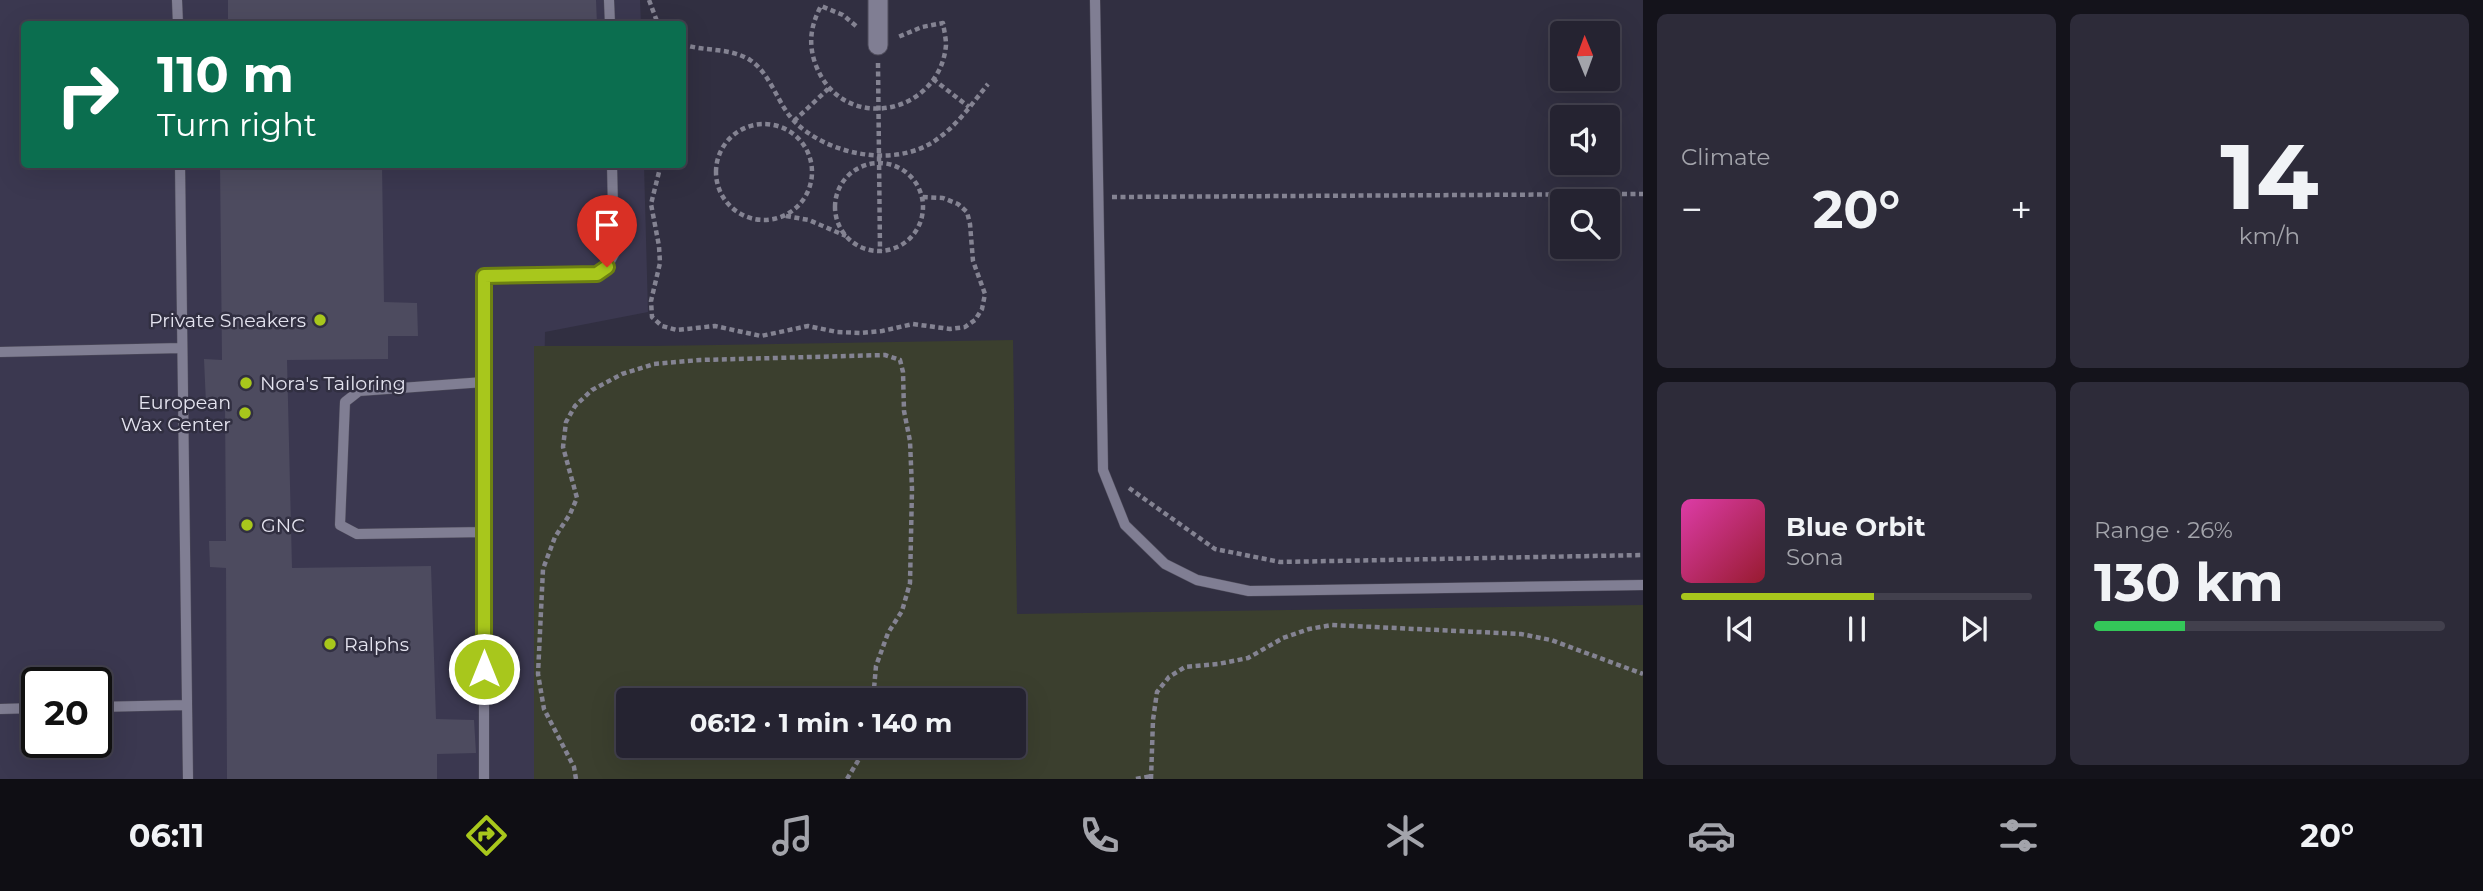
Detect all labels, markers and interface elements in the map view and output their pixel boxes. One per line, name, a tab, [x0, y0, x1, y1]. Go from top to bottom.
north arrow	[1550, 21, 1620, 91]
map controls	[1550, 21, 1620, 259]
text: 110 m	[157, 45, 294, 104]
icon: right	[42, 49, 133, 140]
text: Turn right	[157, 105, 317, 144]
button: sound	[1550, 105, 1620, 175]
text: 14	[2220, 121, 2319, 232]
text: Climate	[1681, 143, 1770, 171]
text: 20°	[1813, 178, 1900, 241]
text: −	[1681, 186, 1703, 233]
text: +	[2010, 186, 2032, 233]
button: search	[1550, 189, 1620, 259]
pin	[577, 195, 637, 267]
icon: arrive	[588, 206, 626, 244]
text: km/h	[2239, 222, 2300, 250]
place label: Private Sneakers	[149, 309, 306, 332]
marker: Private Sneakers	[312, 312, 328, 328]
place label: Nora's Tailoring	[260, 372, 406, 395]
marker: Nora's Tailoring	[238, 375, 254, 391]
place label: European Wax Center	[121, 391, 231, 436]
marker: European Wax Center	[237, 405, 253, 421]
text: Blue Orbit	[1786, 511, 1925, 543]
place label: GNC	[261, 514, 305, 537]
text: Range · 26%	[2094, 516, 2233, 544]
marker: GNC	[239, 517, 255, 533]
text: Sona	[1786, 543, 1844, 571]
text: 130 km	[2094, 551, 2284, 614]
icon: previous	[1721, 610, 1759, 648]
icon: pause	[1838, 610, 1876, 648]
icon: next	[1955, 610, 1993, 648]
position arrow	[447, 632, 521, 706]
place label: Ralphs	[344, 633, 409, 656]
marker: Ralphs	[322, 636, 338, 652]
speed limit sign: 20	[21, 667, 112, 758]
text: 06:12 · 1 min · 140 m	[690, 707, 952, 739]
icon: directions	[462, 811, 511, 860]
icon: music	[768, 811, 817, 860]
icon: phone	[1075, 811, 1124, 860]
icon: climate	[1381, 811, 1430, 860]
icon: car	[1687, 811, 1736, 860]
icon: filters	[1994, 811, 2043, 860]
text: 06:11	[129, 816, 204, 855]
text: 20°	[2300, 816, 2354, 855]

